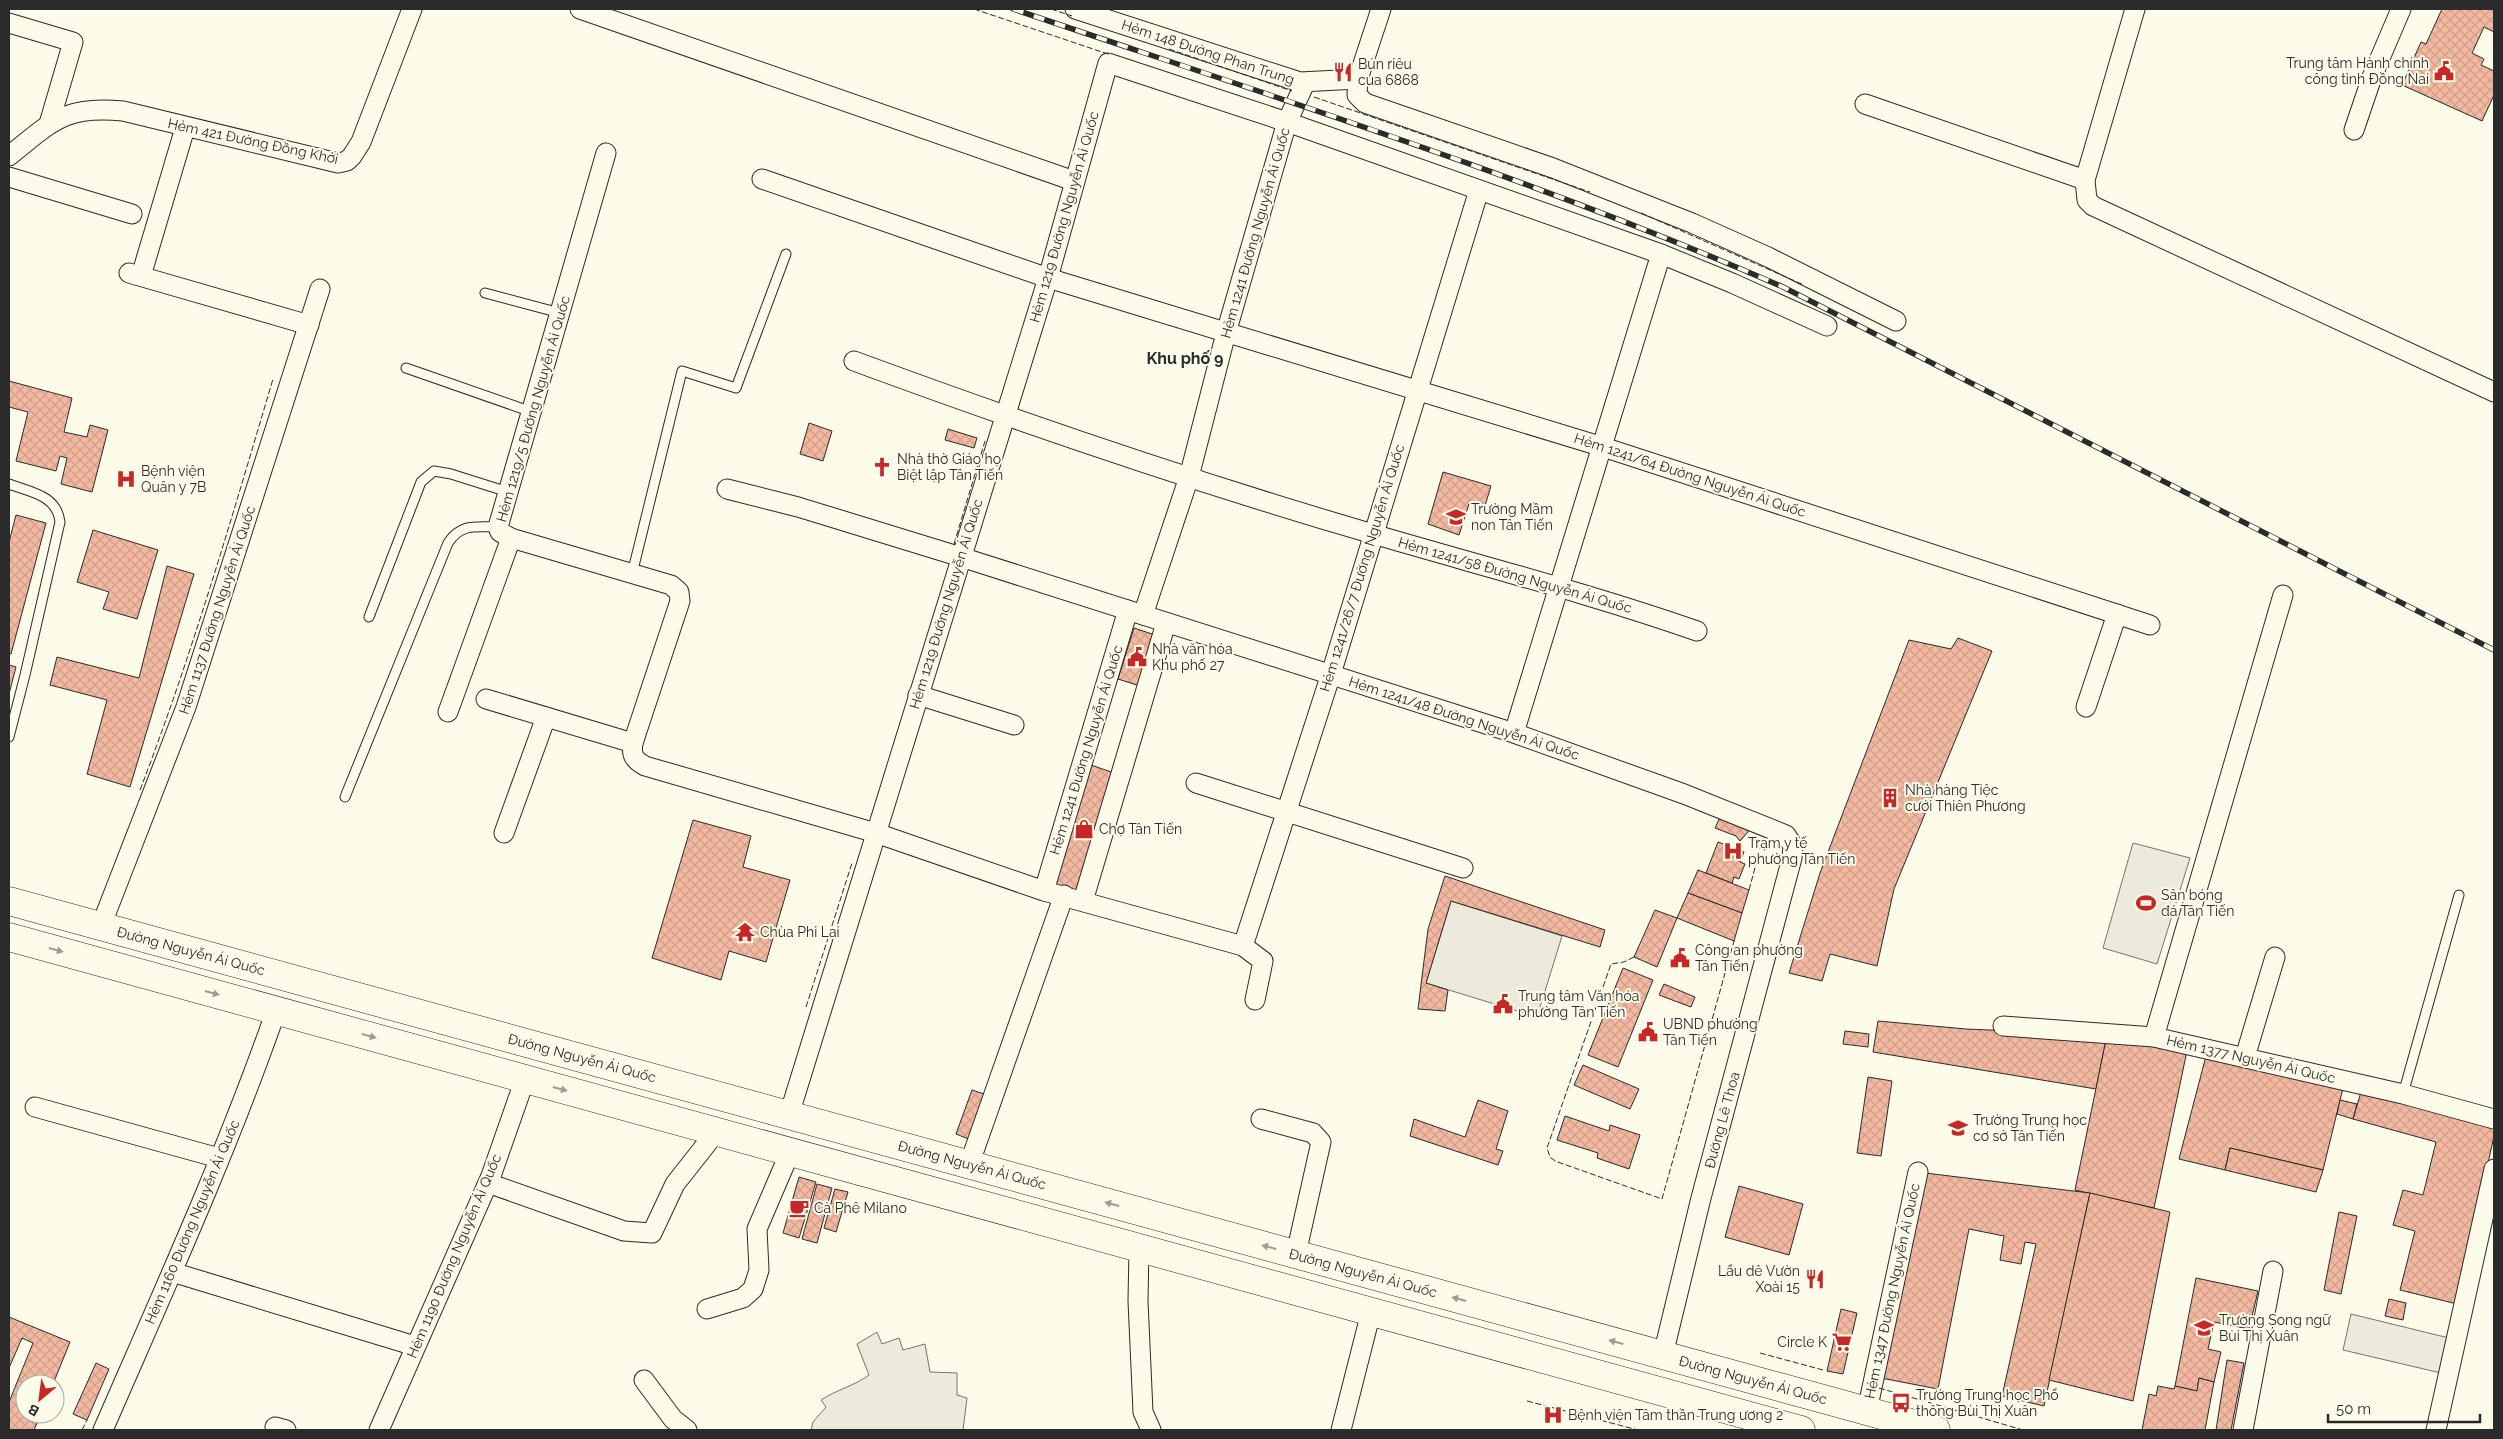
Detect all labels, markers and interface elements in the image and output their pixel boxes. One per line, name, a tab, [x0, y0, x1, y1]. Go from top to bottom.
street label: Hẻm 148 Đường Phan Trung	[1120, 16, 1296, 88]
place label: Trung tâm Hành chính công tỉnh Đồng Nai	[2286, 55, 2429, 87]
place label: Bún riêu cua 6868	[1358, 56, 1419, 88]
public building icon: Trung tâm Hành chính công tỉnh Đồng Nai	[2433, 60, 2455, 82]
restaurant icon: Bún riêu cua 6868	[1332, 61, 1354, 83]
street label: Hẻm 1219 Đường Nguyễn Ái Quốc	[1025, 109, 1102, 324]
street label: Hẻm 421 Đường Đồng Khởi	[166, 115, 340, 167]
street label: Hẻm 1241 Đường Nguyễn Ái Quốc	[1216, 125, 1293, 340]
street label: Hẻm 1219/5 Đường Nguyễn Ái Quốc	[492, 294, 573, 524]
district label: Khu phố 9	[1147, 349, 1223, 368]
street label: Hẻm 1241/64 Đường Nguyễn Ái Quốc	[1572, 429, 1808, 520]
street label: Hẻm 1241/26/7 Đường Nguyễn Ái Quốc	[1316, 442, 1407, 694]
place label: Nhà thờ Giáo họ Biệt lập Tân Tiến	[897, 451, 1003, 483]
church icon: Nhà thờ Giáo họ Biệt lập Tân Tiến	[871, 456, 893, 478]
place label: Bệnh viện Quân y 7B	[141, 463, 206, 495]
hospital icon: Bệnh viện Quân y 7B	[115, 468, 137, 490]
street label: Hẻm 1219 Đường Nguyễn Ái Quốc	[905, 496, 986, 711]
place label: Trường Mầm non Tân Tiến	[1471, 501, 1553, 533]
street label: Hẻm 1137 Đường Nguyễn Ái Quốc	[175, 503, 258, 716]
school or university icon: Trường Mầm non Tân Tiến	[1445, 506, 1467, 528]
street label: Hẻm 1241/58 Đường Nguyễn Ái Quốc	[1396, 533, 1634, 616]
place label: Nhà văn hóa Khu phố 27	[1152, 641, 1233, 673]
street label: Hẻm 1241 Đường Nguyễn Ái Quốc	[1045, 643, 1126, 857]
public building icon: Nhà văn hóa Khu phố 27	[1126, 646, 1148, 668]
street label: Hẻm 1241/48 Đường Nguyễn Ái Quốc	[1347, 672, 1582, 763]
place label: Nhà hàng Tiệc cưới Thiên Phương	[1905, 782, 2026, 814]
building icon: Nhà hàng Tiệc cưới Thiên Phương	[1879, 787, 1901, 809]
shop icon: Chợ Tân Tiến	[1073, 818, 1095, 840]
place label: Chợ Tân Tiến	[1099, 821, 1182, 837]
place label: Trạm y tế phường Tân Tiến	[1748, 835, 1855, 867]
hospital icon: Trạm y tế phường Tân Tiến	[1722, 840, 1744, 862]
place label: Sân bóng đá Tân Tiến	[2161, 887, 2235, 919]
sports icon: Sân bóng đá Tân Tiến	[2135, 892, 2157, 914]
temple icon: Chùa Phi Lai	[734, 921, 756, 943]
street label: Đường Nguyễn Ái Quốc	[115, 923, 267, 979]
place label: Chùa Phi Lai	[760, 924, 840, 940]
place label: Công an phường Tân Tiến	[1695, 942, 1803, 974]
one-way arrow	[48, 946, 63, 954]
public building icon: Công an phường Tân Tiến	[1669, 947, 1691, 969]
place label: Trung tâm Văn hóa phường Tân Tiến	[1518, 988, 1639, 1020]
one-way arrow	[205, 989, 220, 997]
public building icon: Trung tâm Văn hóa phường Tân Tiến	[1492, 993, 1514, 1015]
place label: UBND phường Tân Tiến	[1663, 1016, 1758, 1048]
public building icon: UBND phường Tân Tiến	[1637, 1021, 1659, 1043]
street label: Đường Nguyễn Ái Quốc	[506, 1030, 658, 1086]
street label: Hẻm 1377 Nguyễn Ái Quốc	[2165, 1031, 2337, 1086]
one-way arrow	[362, 1033, 377, 1041]
street label: Đường Lê Thoa	[1701, 1070, 1743, 1170]
one-way arrow	[552, 1085, 567, 1093]
place label: Trường Trung học cơ sở Tân Tiến	[1973, 1112, 2087, 1144]
street label: Hẻm 1160 Đường Nguyễn Ái Quốc	[141, 1117, 243, 1327]
school or university icon: Trường Trung học cơ sở Tân Tiến	[1947, 1117, 1969, 1139]
street label: Đường Nguyễn Ái Quốc	[896, 1137, 1048, 1193]
street label: Hẻm 1190 Đường Nguyễn Ái Quốc	[403, 1151, 504, 1360]
street label: Hẻm 1347 Đường Nguyễn Ái Quốc	[1860, 1181, 1923, 1400]
cafe icon: Cà Phê Milano	[788, 1197, 810, 1219]
place label: Cà Phê Milano	[814, 1200, 907, 1216]
one-way arrow	[1105, 1200, 1120, 1208]
one-way arrow	[1261, 1243, 1277, 1251]
street label: Đường Nguyễn Ái Quốc	[1287, 1245, 1439, 1301]
place label: Lẩu dê Vườn Xoài 15	[1718, 1263, 1800, 1295]
restaurant icon: Lẩu dê Vườn Xoài 15	[1804, 1268, 1826, 1290]
one-way arrow	[1452, 1295, 1467, 1303]
place label: Trường Song ngữ Bùi Thị Xuân	[2219, 1312, 2331, 1344]
school or university icon: Trường Song ngữ Bùi Thị Xuân	[2193, 1317, 2215, 1339]
supermarket icon: Circle K	[1831, 1331, 1853, 1353]
place label: Circle K	[1777, 1334, 1827, 1350]
one-way arrow	[1609, 1338, 1624, 1346]
street label: Đường Nguyễn Ái Quốc	[1677, 1352, 1829, 1408]
north arrow	[15, 1374, 65, 1424]
place label: Trường Trung học Phổ thông Bùi Thị Xuân	[1916, 1387, 2059, 1419]
bus stop icon: Trường Trung học Phổ thông Bùi Thị Xuân	[1890, 1392, 1912, 1414]
scale bar	[2328, 1392, 2480, 1424]
text: 50 m	[2336, 1400, 2371, 1418]
text: B	[25, 1401, 42, 1420]
hospital icon: Bệnh viện Tâm thần Trung ương 2	[1542, 1404, 1564, 1426]
place label: Bệnh viện Tâm thần Trung ương 2	[1568, 1407, 1783, 1423]

